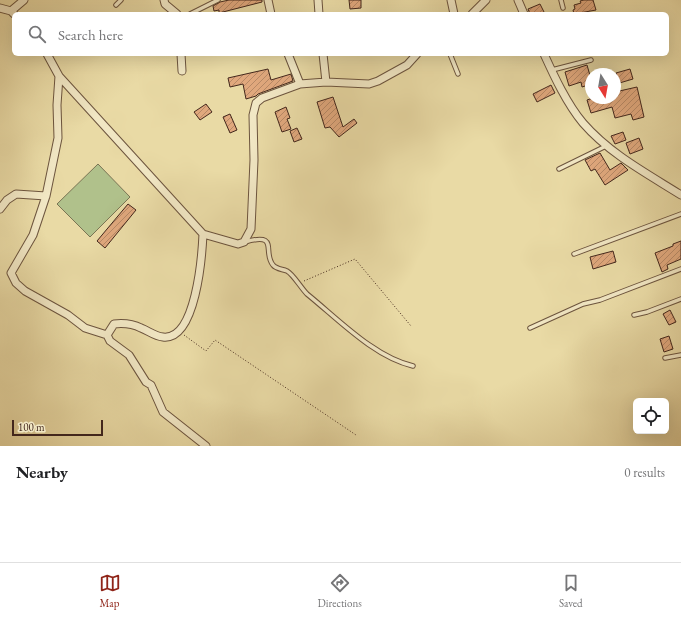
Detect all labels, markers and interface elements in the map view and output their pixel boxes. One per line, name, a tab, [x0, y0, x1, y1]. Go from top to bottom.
search box	[12, 12, 669, 56]
icon: search	[26, 23, 48, 45]
text: Search here	[58, 25, 123, 44]
north arrow	[585, 68, 621, 104]
map controls	[633, 398, 669, 434]
button: locate	[633, 398, 669, 434]
scale bar	[12, 418, 103, 437]
text: 100 m	[18, 420, 45, 434]
text: Nearby	[16, 461, 68, 483]
text: 0 results	[624, 464, 665, 481]
tab: Map	[99, 572, 121, 610]
tab: Directions	[318, 572, 362, 610]
tab: Saved	[559, 572, 582, 610]

